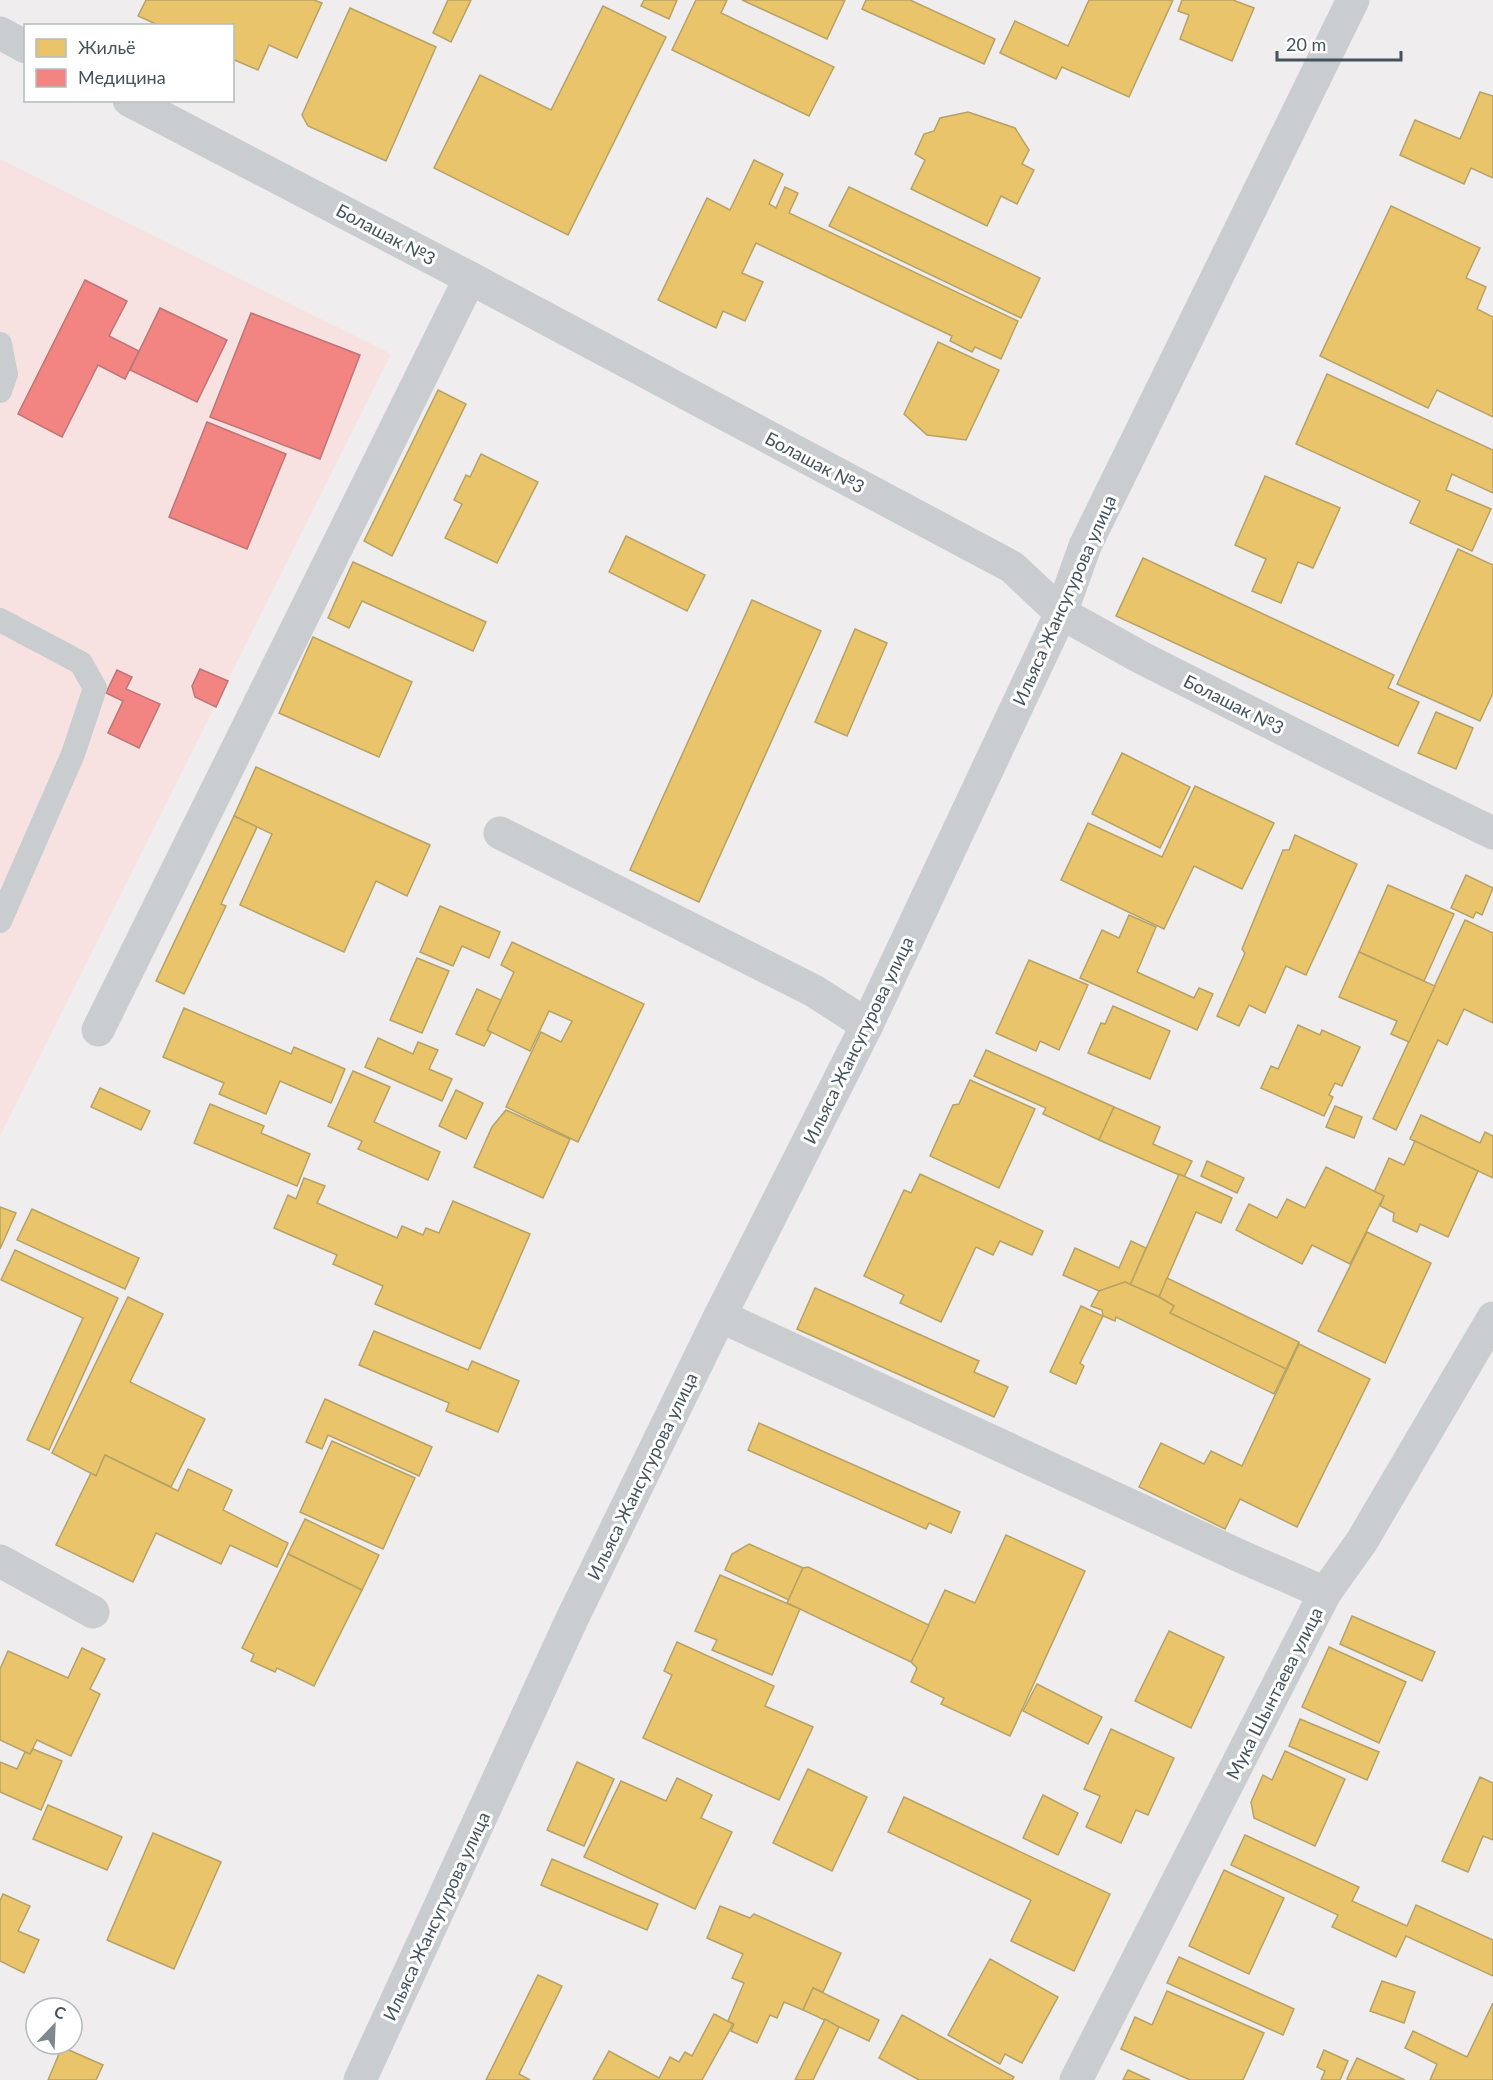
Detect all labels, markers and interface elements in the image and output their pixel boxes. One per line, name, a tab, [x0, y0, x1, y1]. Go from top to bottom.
legend	[24, 24, 234, 102]
scale bar	[1277, 24, 1402, 62]
text: 20 m	[1286, 33, 1326, 55]
text: Жильё	[78, 36, 136, 58]
text: Медицина	[78, 66, 166, 88]
street label: Болашак №3	[333, 199, 439, 269]
street label: Болашак №3	[762, 427, 868, 497]
street label: Ильяса Жансугурова улица	[1008, 491, 1120, 709]
street label: Болашак №3	[1180, 669, 1288, 739]
street label: Ильяса Жансугурова улица	[798, 933, 918, 1147]
street label: Ильяса Жансугурова улица	[582, 1369, 702, 1583]
street label: Мука Шынтаева улица	[1221, 1603, 1327, 1783]
street label: Ильяса Жансугурова улица	[378, 1808, 494, 2024]
north arrow	[24, 1996, 84, 2056]
text: С	[51, 2001, 69, 2023]

